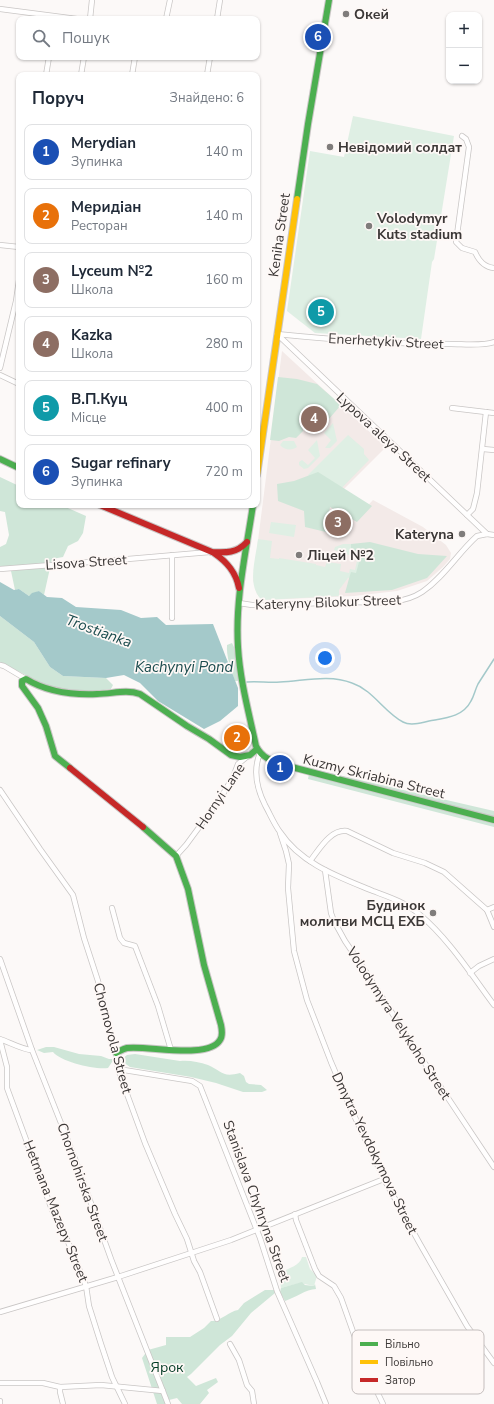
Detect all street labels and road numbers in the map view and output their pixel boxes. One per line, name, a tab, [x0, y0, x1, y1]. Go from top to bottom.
street label: Keniha Street	[264, 192, 295, 278]
street label: Enerhetykiv Street	[328, 329, 444, 354]
street label: Lypova aleya Street	[332, 388, 435, 486]
street label: Lisova Street	[45, 550, 127, 575]
street label: Kateryny Bilokur Street	[255, 590, 401, 615]
street label: Kuzmy Skriabina Street	[301, 750, 447, 803]
street label: Hornyi Lane	[191, 760, 249, 833]
street label: Volodymyra Velykoho Street	[341, 942, 455, 1103]
street label: Chornovola Street	[89, 981, 136, 1096]
street label: Dmytra Yevdokymova Street	[327, 1069, 422, 1237]
street label: Stanislava Chyhryna Street	[218, 1118, 295, 1285]
street label: Chornohirska Street	[52, 1120, 113, 1244]
street label: Hetmana Mazepy Street	[18, 1137, 93, 1285]

